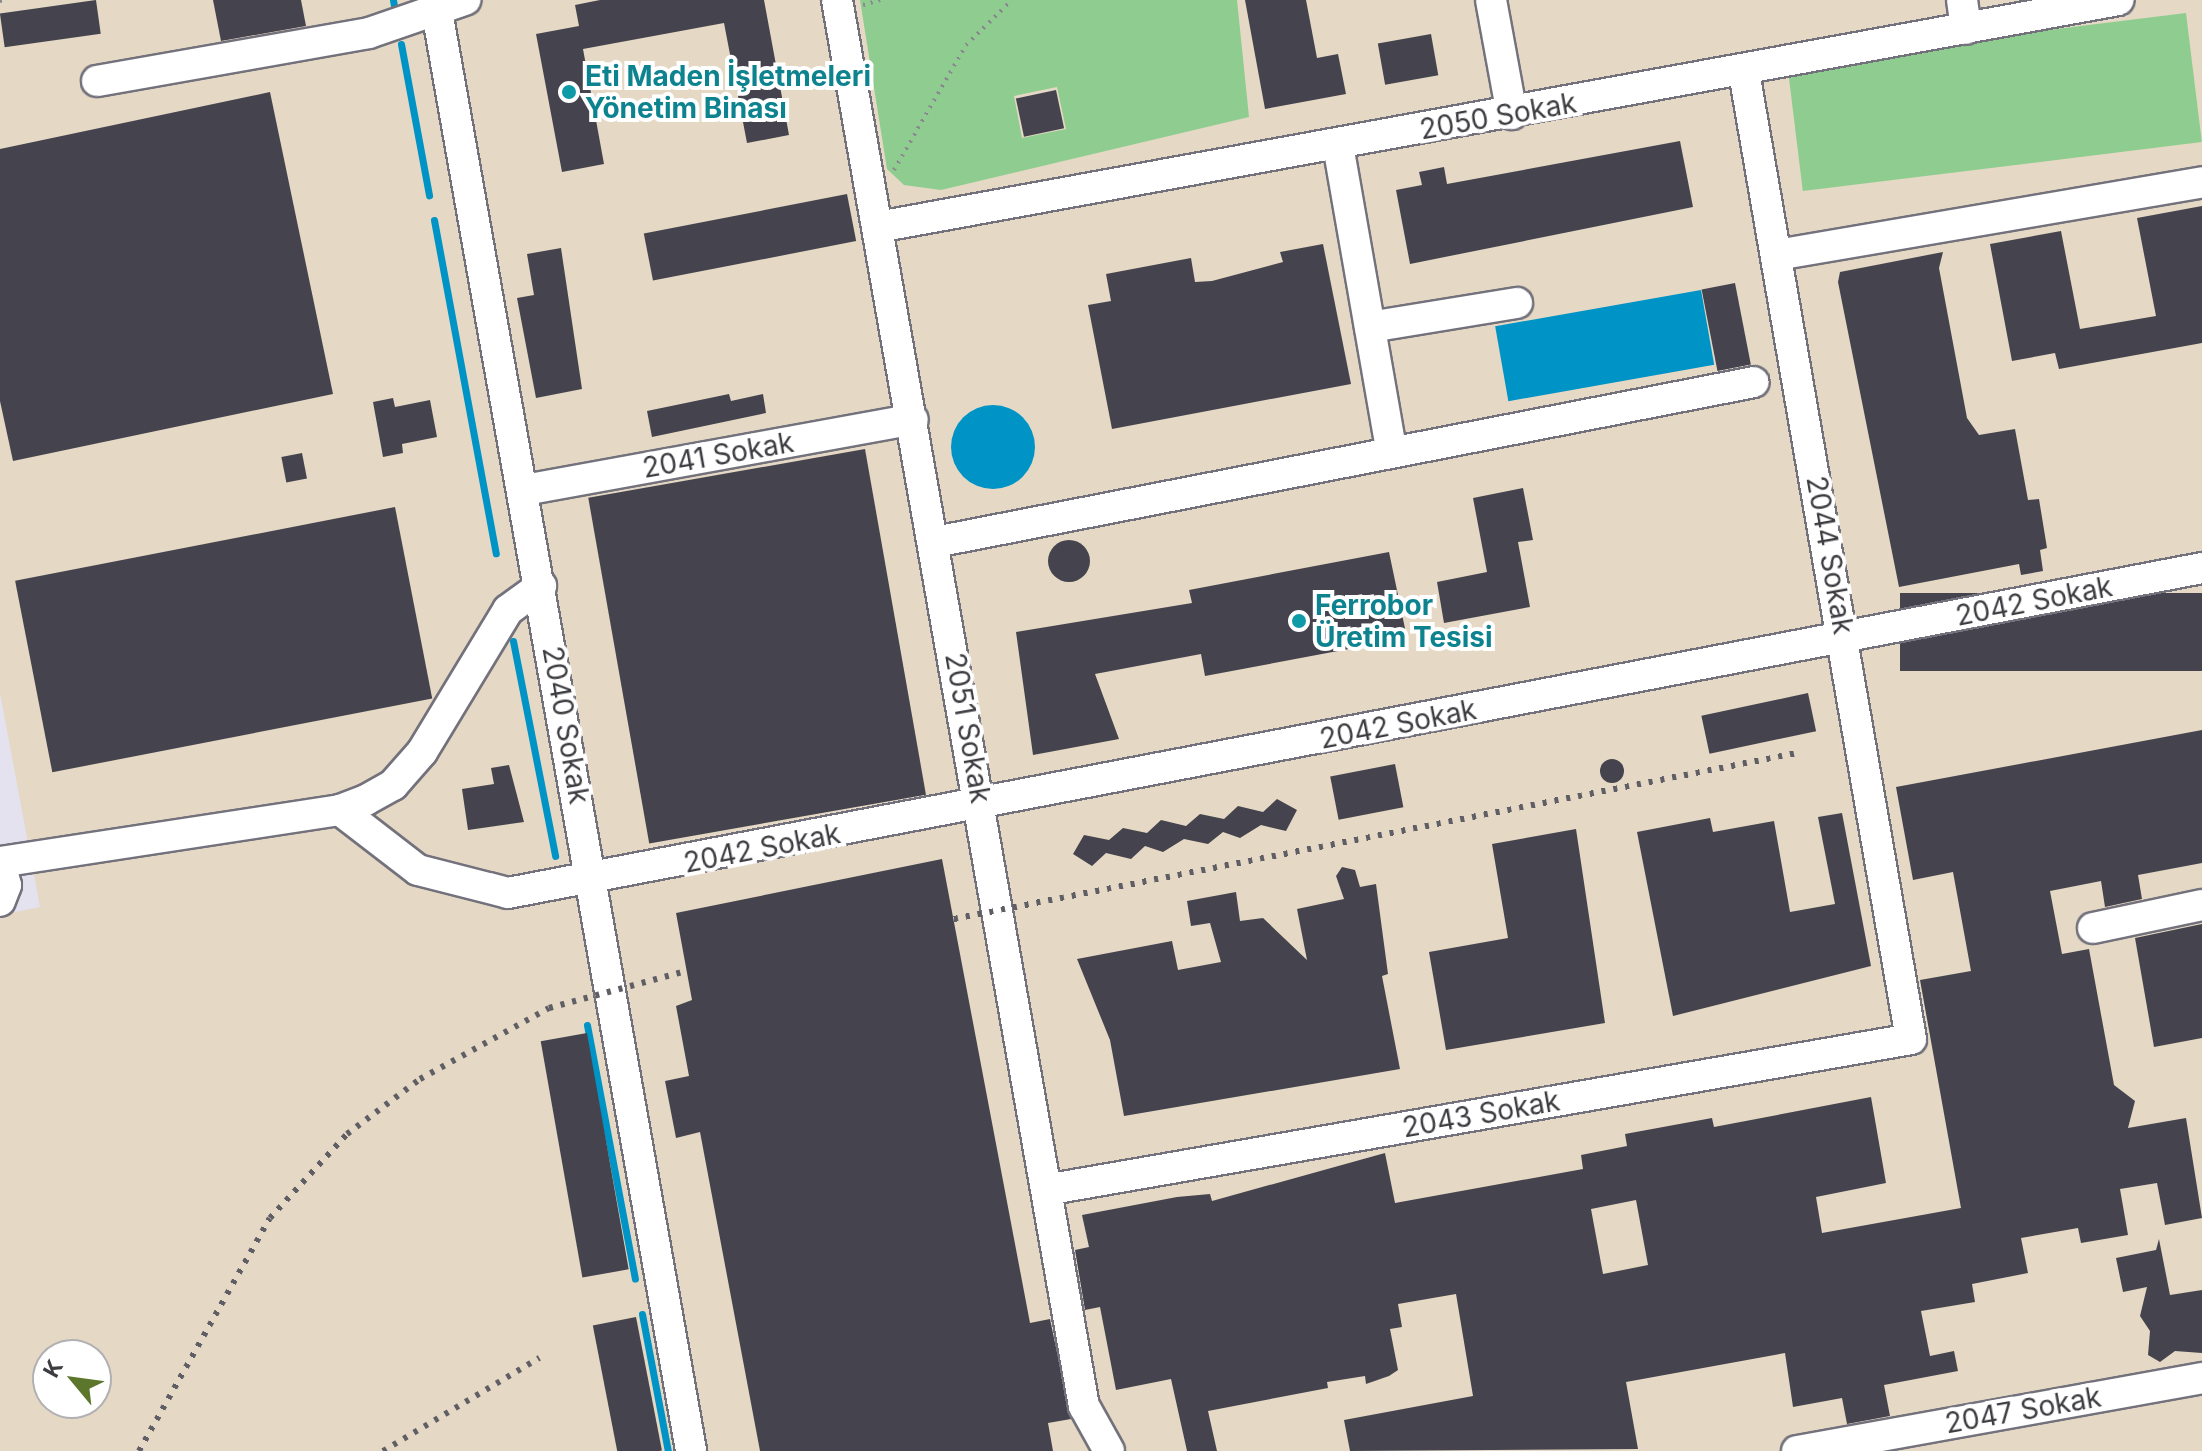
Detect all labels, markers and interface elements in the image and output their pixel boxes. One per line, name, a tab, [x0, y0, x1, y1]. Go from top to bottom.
place label: Eti Maden İşletmeleri Yönetim Binası	[585, 59, 871, 125]
marker: Eti Maden İşletmeleri Yönetim Binası	[560, 83, 578, 101]
street label: 2050 Sokak	[1417, 86, 1579, 146]
street label: 2041 Sokak	[640, 425, 796, 485]
street label: 2044 Sokak	[1800, 473, 1860, 637]
street label: 2042 Sokak	[1953, 569, 2115, 633]
place label: Ferrobor Üretim Tesisi	[1315, 588, 1493, 654]
marker: Ferrobor Üretim Tesisi	[1290, 612, 1308, 630]
street label: 2040 Sokak	[536, 644, 596, 806]
street label: 2051 Sokak	[938, 650, 998, 806]
street label: 2042 Sokak	[1317, 692, 1479, 756]
street label: 2042 Sokak	[681, 816, 843, 880]
street label: 2043 Sokak	[1400, 1084, 1562, 1144]
north arrow	[32, 1339, 112, 1419]
text: K	[38, 1355, 68, 1382]
street label: 2047 Sokak	[1942, 1380, 2104, 1440]

